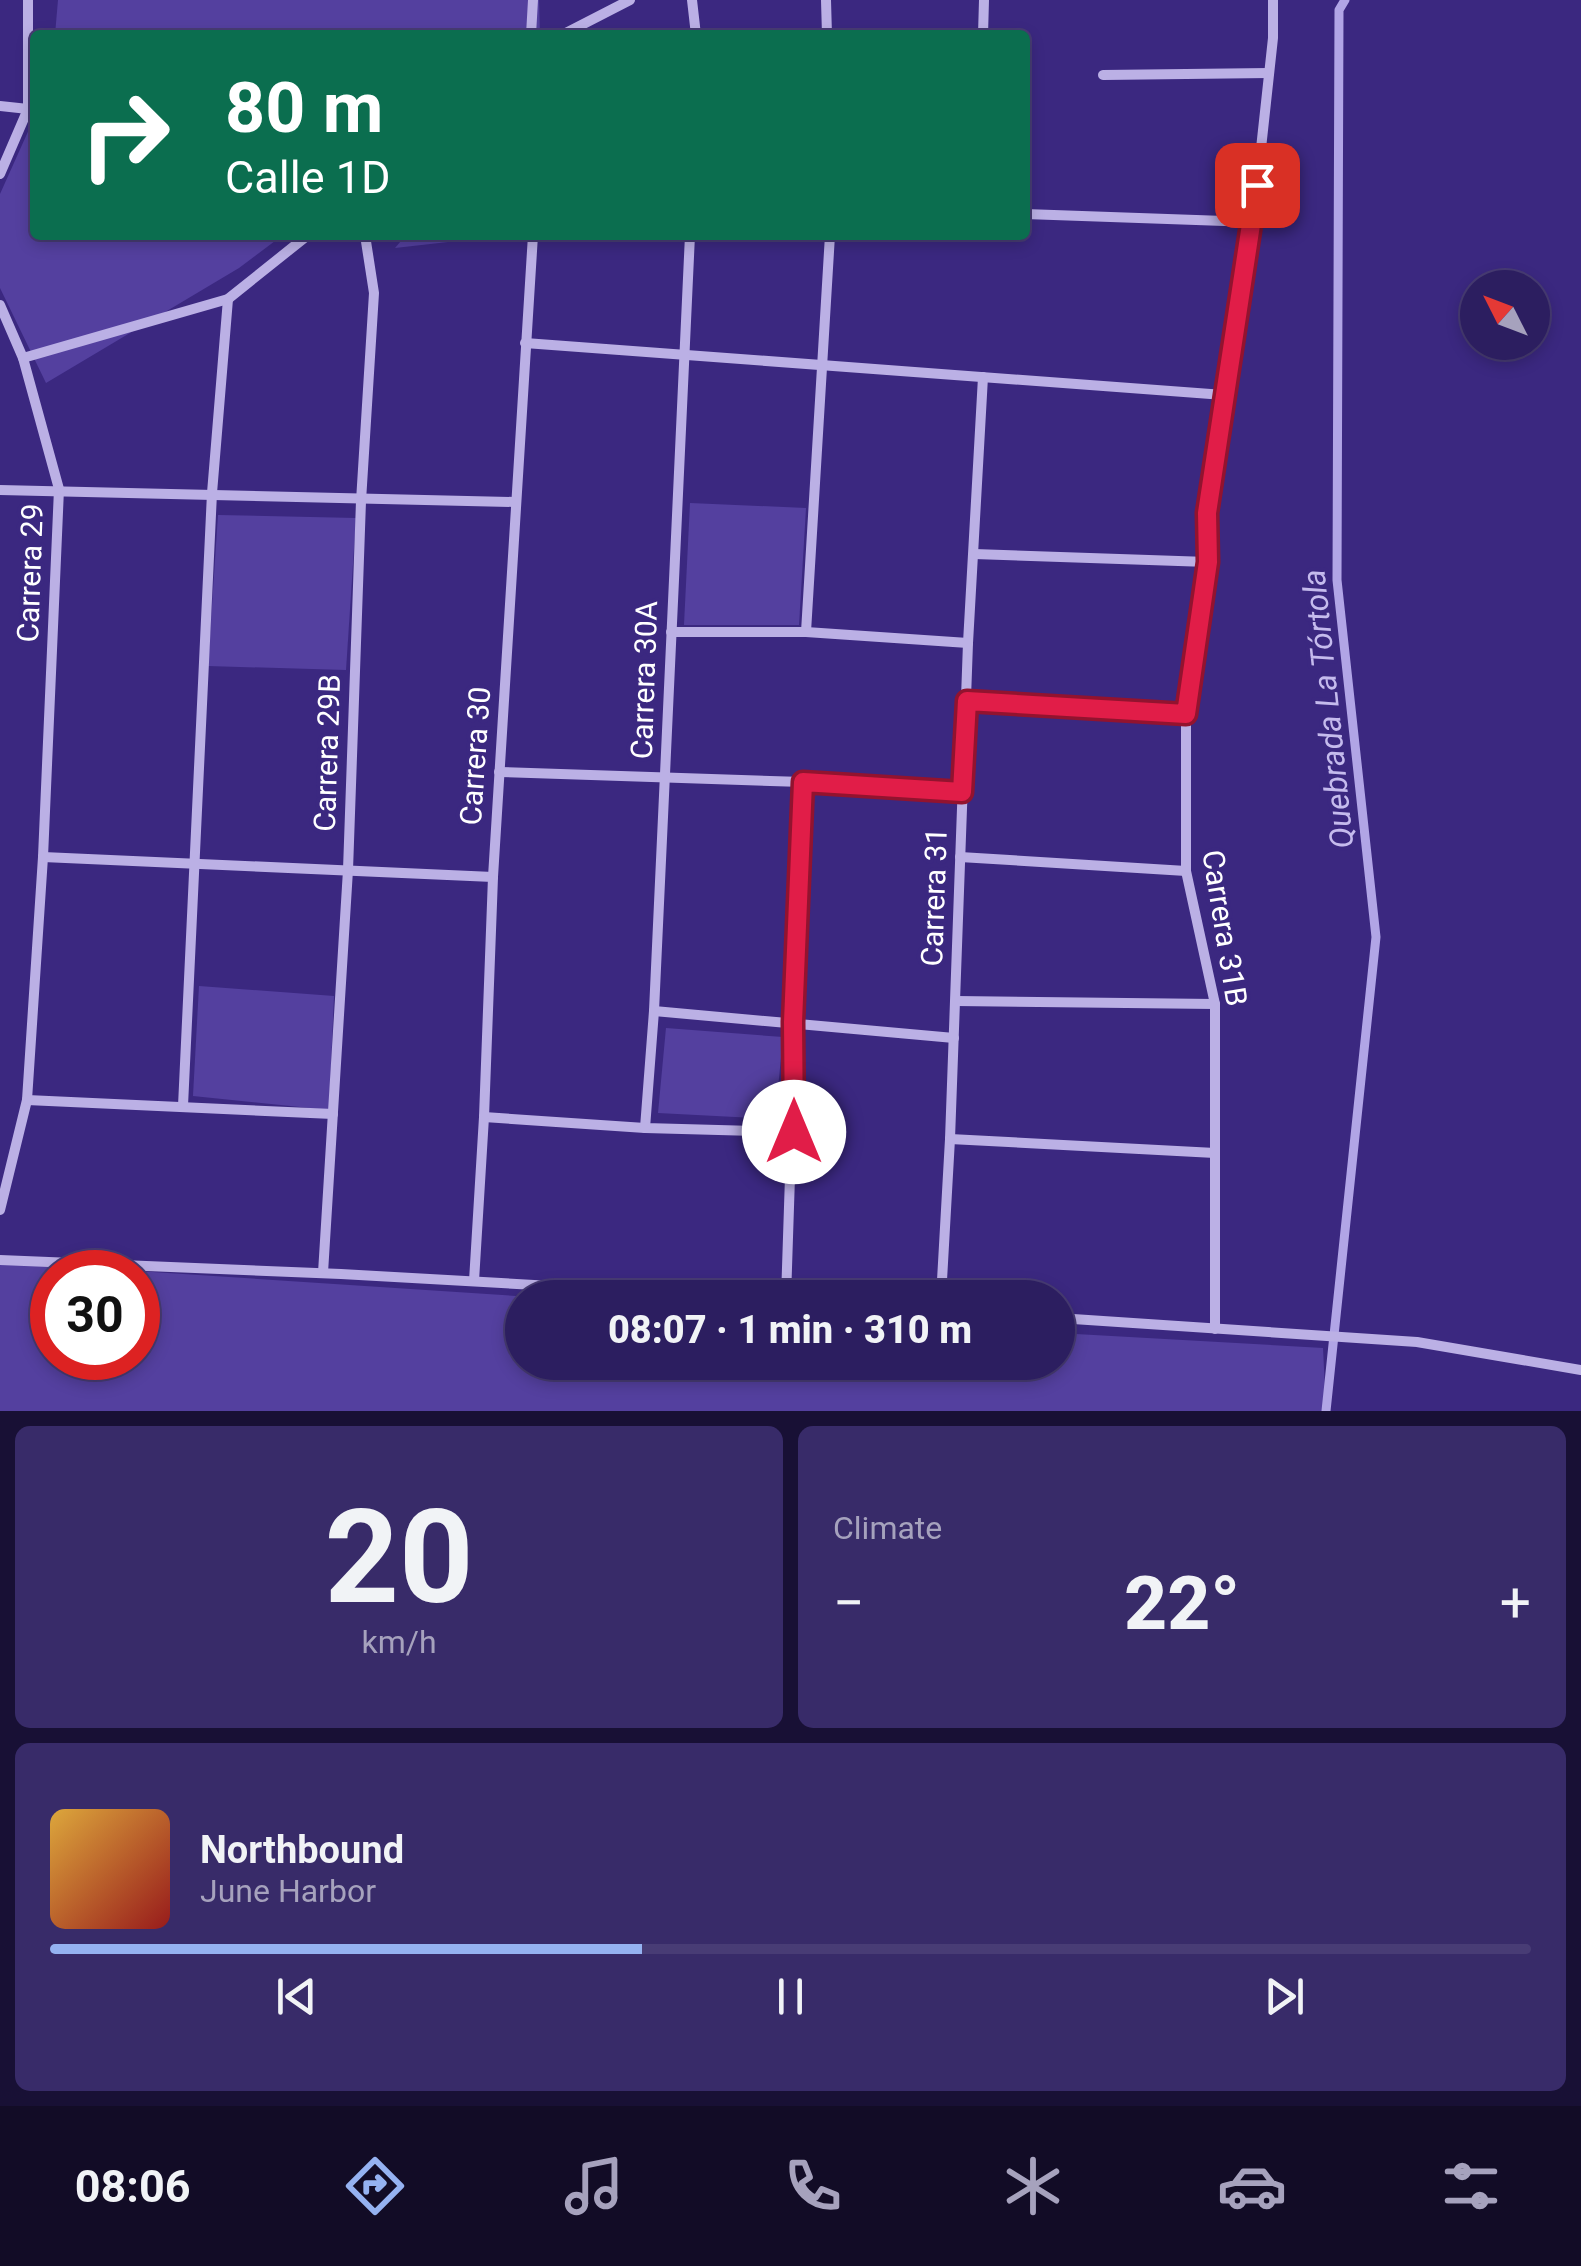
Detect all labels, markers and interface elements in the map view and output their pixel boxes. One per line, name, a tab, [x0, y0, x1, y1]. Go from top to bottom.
text: 80 m	[225, 67, 383, 149]
icon: right	[60, 70, 190, 200]
pin	[1215, 143, 1300, 228]
text: Calle 1D	[225, 151, 391, 204]
icon: arrive	[1230, 158, 1285, 213]
north arrow	[1460, 270, 1550, 360]
map controls	[1460, 270, 1550, 360]
street label: Carrera 29	[10, 503, 50, 643]
water label: Quebrada La Tórtola	[1294, 568, 1362, 850]
street label: Carrera 30A	[624, 600, 664, 760]
street label: Carrera 29B	[307, 674, 347, 832]
street label: Carrera 30	[453, 686, 497, 826]
street label: Carrera 31	[914, 827, 954, 967]
street label: Carrera 31B	[1195, 847, 1255, 1009]
position arrow	[742, 1080, 846, 1184]
speed limit sign: 30	[30, 1250, 160, 1380]
text: 08:07 · 1 min · 310 m	[608, 1308, 972, 1352]
text: 20	[324, 1481, 474, 1634]
text: Climate	[833, 1509, 942, 1547]
text: 22°	[1124, 1559, 1240, 1647]
text: −	[833, 1571, 864, 1635]
text: +	[1500, 1571, 1531, 1635]
text: km/h	[361, 1623, 437, 1661]
text: Northbound	[200, 1828, 404, 1872]
text: June Harbor	[200, 1872, 376, 1910]
icon: previous	[269, 1969, 324, 2024]
icon: pause	[763, 1969, 818, 2024]
icon: next	[1257, 1969, 1312, 2024]
icon: directions	[340, 2151, 410, 2221]
icon: music	[559, 2151, 629, 2221]
icon: phone	[778, 2151, 848, 2221]
icon: climate	[998, 2151, 1068, 2221]
icon: car	[1217, 2151, 1287, 2221]
icon: filters	[1436, 2151, 1506, 2221]
text: 08:06	[75, 2160, 191, 2213]

